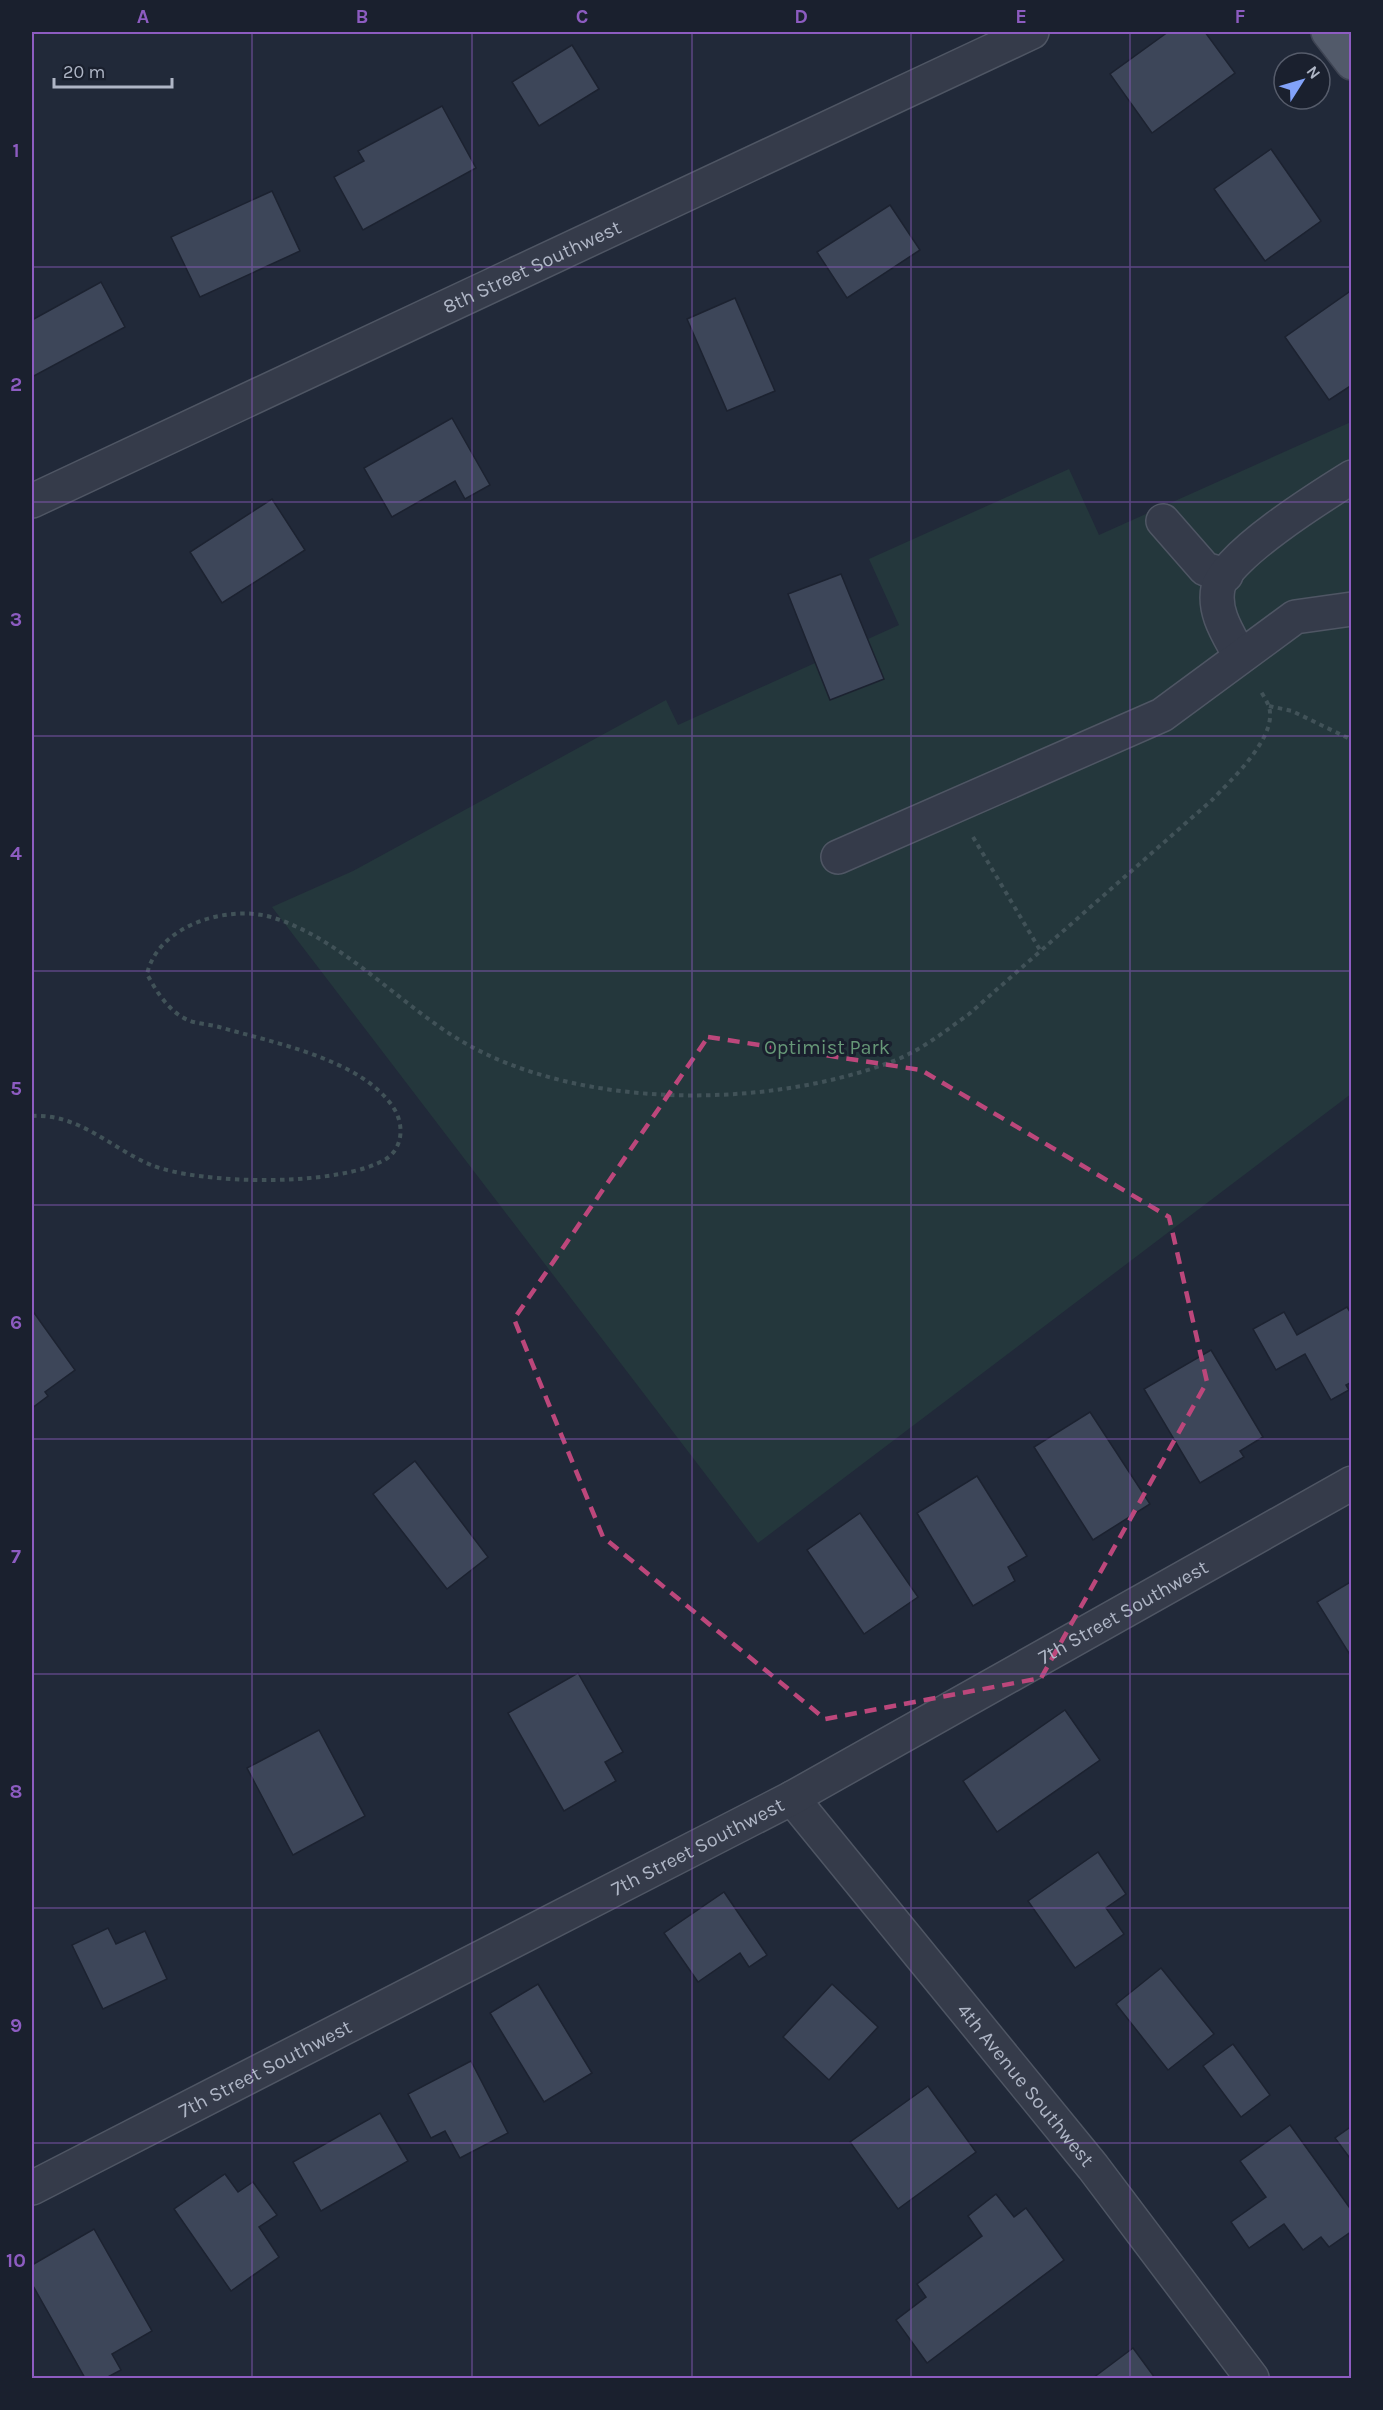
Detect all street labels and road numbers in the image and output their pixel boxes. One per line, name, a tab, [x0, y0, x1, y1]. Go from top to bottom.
street label: 8th Street Southwest	[439, 215, 625, 319]
street label: 7th Street Southwest	[1034, 1555, 1213, 1669]
street label: 7th Street Southwest	[607, 1793, 788, 1901]
street label: 4th Avenue Southwest	[952, 1999, 1099, 2172]
street label: 7th Street Southwest	[175, 2015, 356, 2123]

